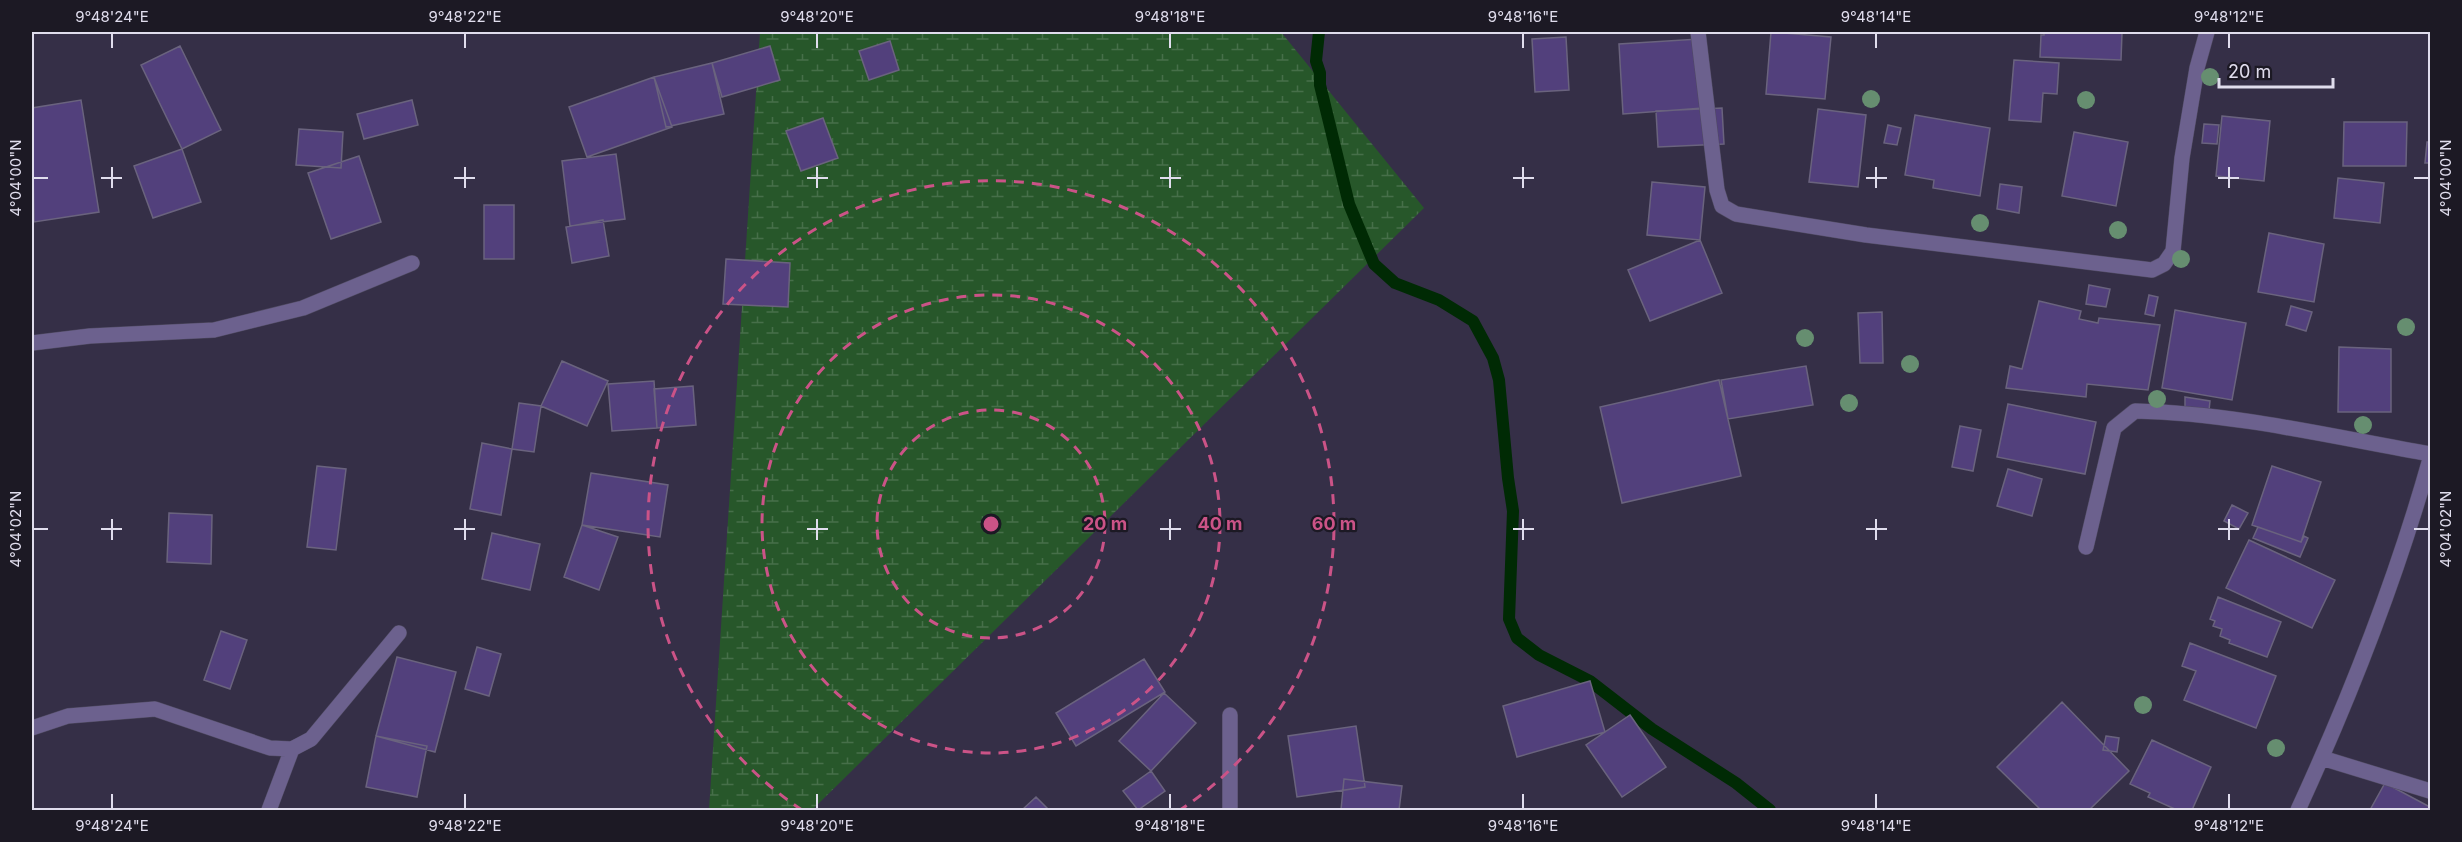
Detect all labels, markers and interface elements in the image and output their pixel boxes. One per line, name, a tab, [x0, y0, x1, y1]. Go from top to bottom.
text: 9°48'24"E	[75, 7, 149, 26]
text: 9°48'22"E	[428, 7, 502, 26]
text: 9°48'20"E	[780, 7, 854, 26]
text: 9°48'18"E	[1135, 7, 1205, 26]
text: 9°48'16"E	[1488, 7, 1558, 26]
text: 9°48'14"E	[1841, 7, 1911, 26]
text: 9°48'12"E	[2194, 7, 2264, 26]
scale bar	[2219, 51, 2333, 89]
text: 20 m	[2228, 61, 2271, 82]
text: 4°04'00"N	[6, 139, 25, 217]
text: 4°04'00"N	[2436, 139, 2455, 217]
text: 4°04'02"N	[6, 491, 25, 567]
text: 4°04'02"N	[2436, 491, 2455, 567]
text: 20 m	[1083, 513, 1127, 534]
text: 40 m	[1198, 513, 1243, 534]
text: 60 m	[1312, 513, 1356, 534]
centre of rings	[981, 514, 1001, 534]
text: 9°48'24"E	[75, 816, 149, 835]
text: 9°48'22"E	[428, 816, 502, 835]
text: 9°48'20"E	[780, 816, 854, 835]
text: 9°48'18"E	[1135, 816, 1205, 835]
text: 9°48'16"E	[1488, 816, 1558, 835]
text: 9°48'14"E	[1841, 816, 1911, 835]
text: 9°48'12"E	[2194, 816, 2264, 835]

